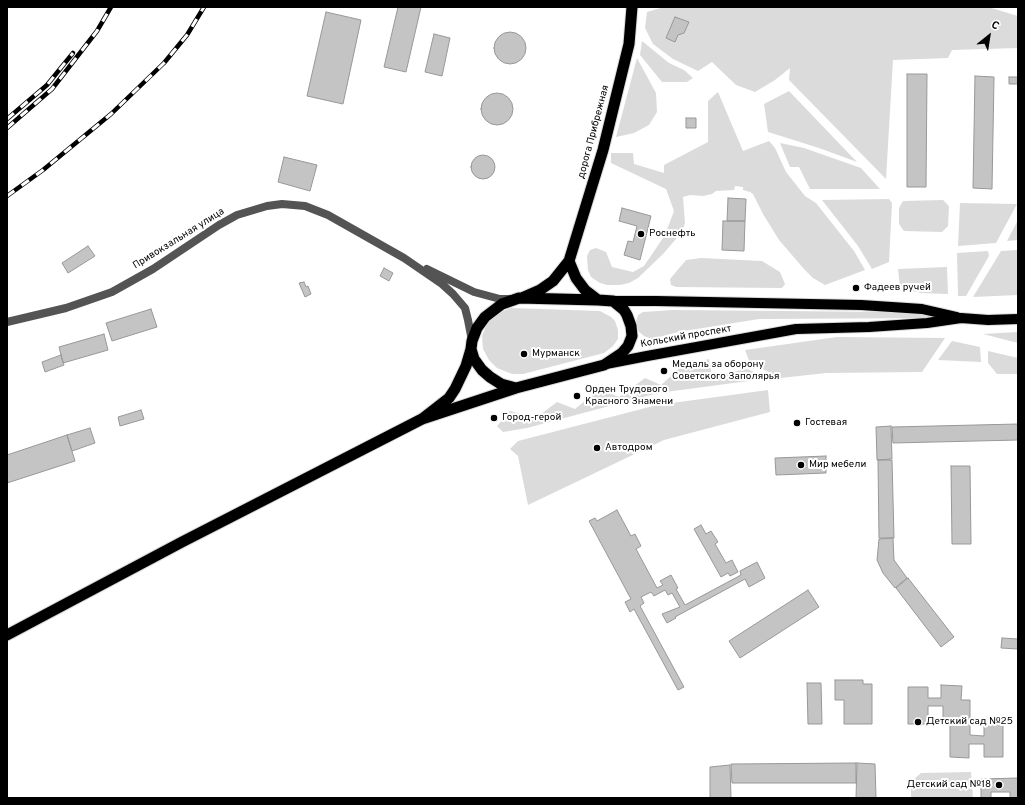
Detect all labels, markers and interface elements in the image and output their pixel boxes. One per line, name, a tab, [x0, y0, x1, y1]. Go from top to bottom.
north arrow	[969, 16, 1009, 56]
text: С	[988, 18, 1002, 33]
street label: дорога Прибрежная	[576, 84, 612, 180]
street label: Привокзальная улица	[131, 206, 227, 272]
place label: Роснефть	[649, 228, 696, 240]
marker: Роснефть	[636, 229, 646, 239]
place label: Фадеев ручей	[864, 282, 931, 294]
marker: Фадеев ручей	[851, 283, 861, 293]
street label: Кольский проспект	[640, 323, 732, 351]
place label: Мурманск	[532, 348, 580, 360]
marker: Мурманск	[519, 349, 529, 359]
place label: Медаль за оборону Советского Заполярья	[672, 359, 779, 382]
marker: Медаль за оборону Советского Заполярья	[659, 366, 669, 376]
place label: Орден Трудового Красного Знамени	[585, 384, 673, 408]
marker: Орден Трудового Красного Знамени	[572, 391, 582, 401]
place label: Город-герой	[502, 412, 561, 424]
marker: Город-герой	[489, 413, 499, 423]
place label: Гостевая	[805, 417, 847, 429]
marker: Гостевая	[792, 418, 802, 428]
place label: Автодром	[605, 442, 652, 454]
marker: Автодром	[592, 443, 602, 453]
place label: Мир мебели	[809, 459, 866, 471]
marker: Мир мебели	[796, 460, 806, 470]
place label: Детский сад №25	[926, 716, 1013, 728]
marker: Детский сад №25	[913, 717, 923, 727]
place label: Детский сад №18	[907, 779, 991, 791]
marker: Детский сад №18	[994, 780, 1004, 790]

